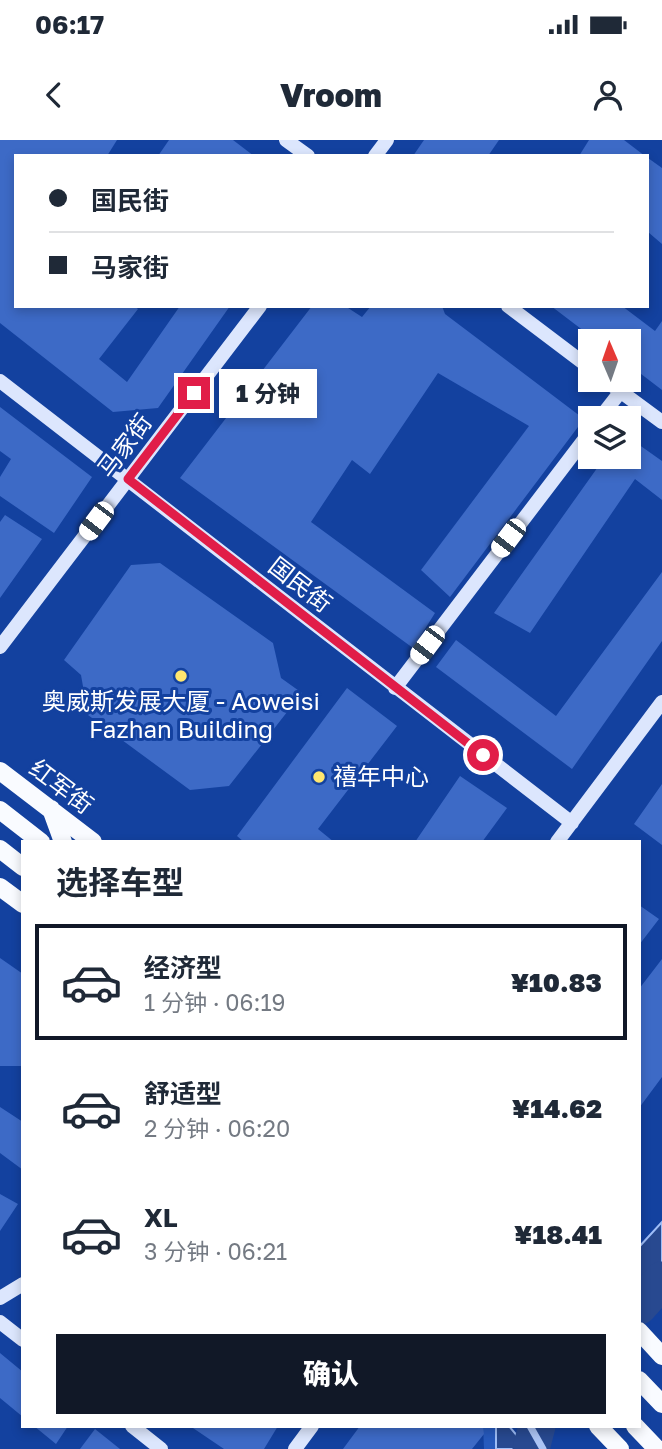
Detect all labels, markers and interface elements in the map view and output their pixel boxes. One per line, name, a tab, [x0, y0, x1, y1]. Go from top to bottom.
text: 06:17	[35, 9, 104, 40]
icon: back	[35, 76, 73, 114]
text: Vroom	[280, 76, 382, 114]
icon: person	[589, 76, 627, 114]
text: 国民街	[91, 185, 169, 216]
text: 马家街	[91, 252, 169, 283]
north arrow	[578, 329, 640, 392]
map controls	[578, 329, 641, 469]
callout: 1 分钟	[218, 369, 316, 418]
route end	[178, 377, 210, 409]
text: 1 分钟	[236, 379, 300, 407]
button: layers	[578, 406, 641, 469]
street label: 马家街	[91, 408, 157, 483]
car	[75, 498, 118, 544]
car	[487, 515, 530, 561]
street label: 国民街	[264, 550, 338, 617]
car	[406, 622, 449, 668]
marker: 奥威斯发展大厦 - Aoweisi Fazhan Building	[173, 668, 189, 684]
place label: 奥威斯发展大厦 - Aoweisi Fazhan Building	[42, 686, 320, 743]
route start	[467, 739, 499, 771]
street label: 红军街	[24, 753, 99, 819]
place label: 禧年中心	[333, 761, 429, 790]
marker: 禧年中心	[311, 769, 327, 785]
text: 选择车型	[56, 863, 184, 901]
icon: car	[60, 951, 123, 1014]
text: 经济型	[144, 952, 222, 983]
text: ¥10.83	[511, 967, 602, 998]
text: 1 分钟 · 06:19	[144, 988, 285, 1016]
icon: car	[60, 1077, 123, 1140]
text: 舒适型	[144, 1078, 222, 1109]
text: ¥14.62	[512, 1093, 602, 1124]
text: 2 分钟 · 06:20	[144, 1114, 290, 1142]
text: XL	[144, 1202, 178, 1233]
icon: car	[60, 1203, 123, 1266]
text: ¥18.41	[514, 1219, 602, 1250]
text: 3 分钟 · 06:21	[144, 1237, 287, 1265]
button: 确认	[56, 1334, 606, 1414]

